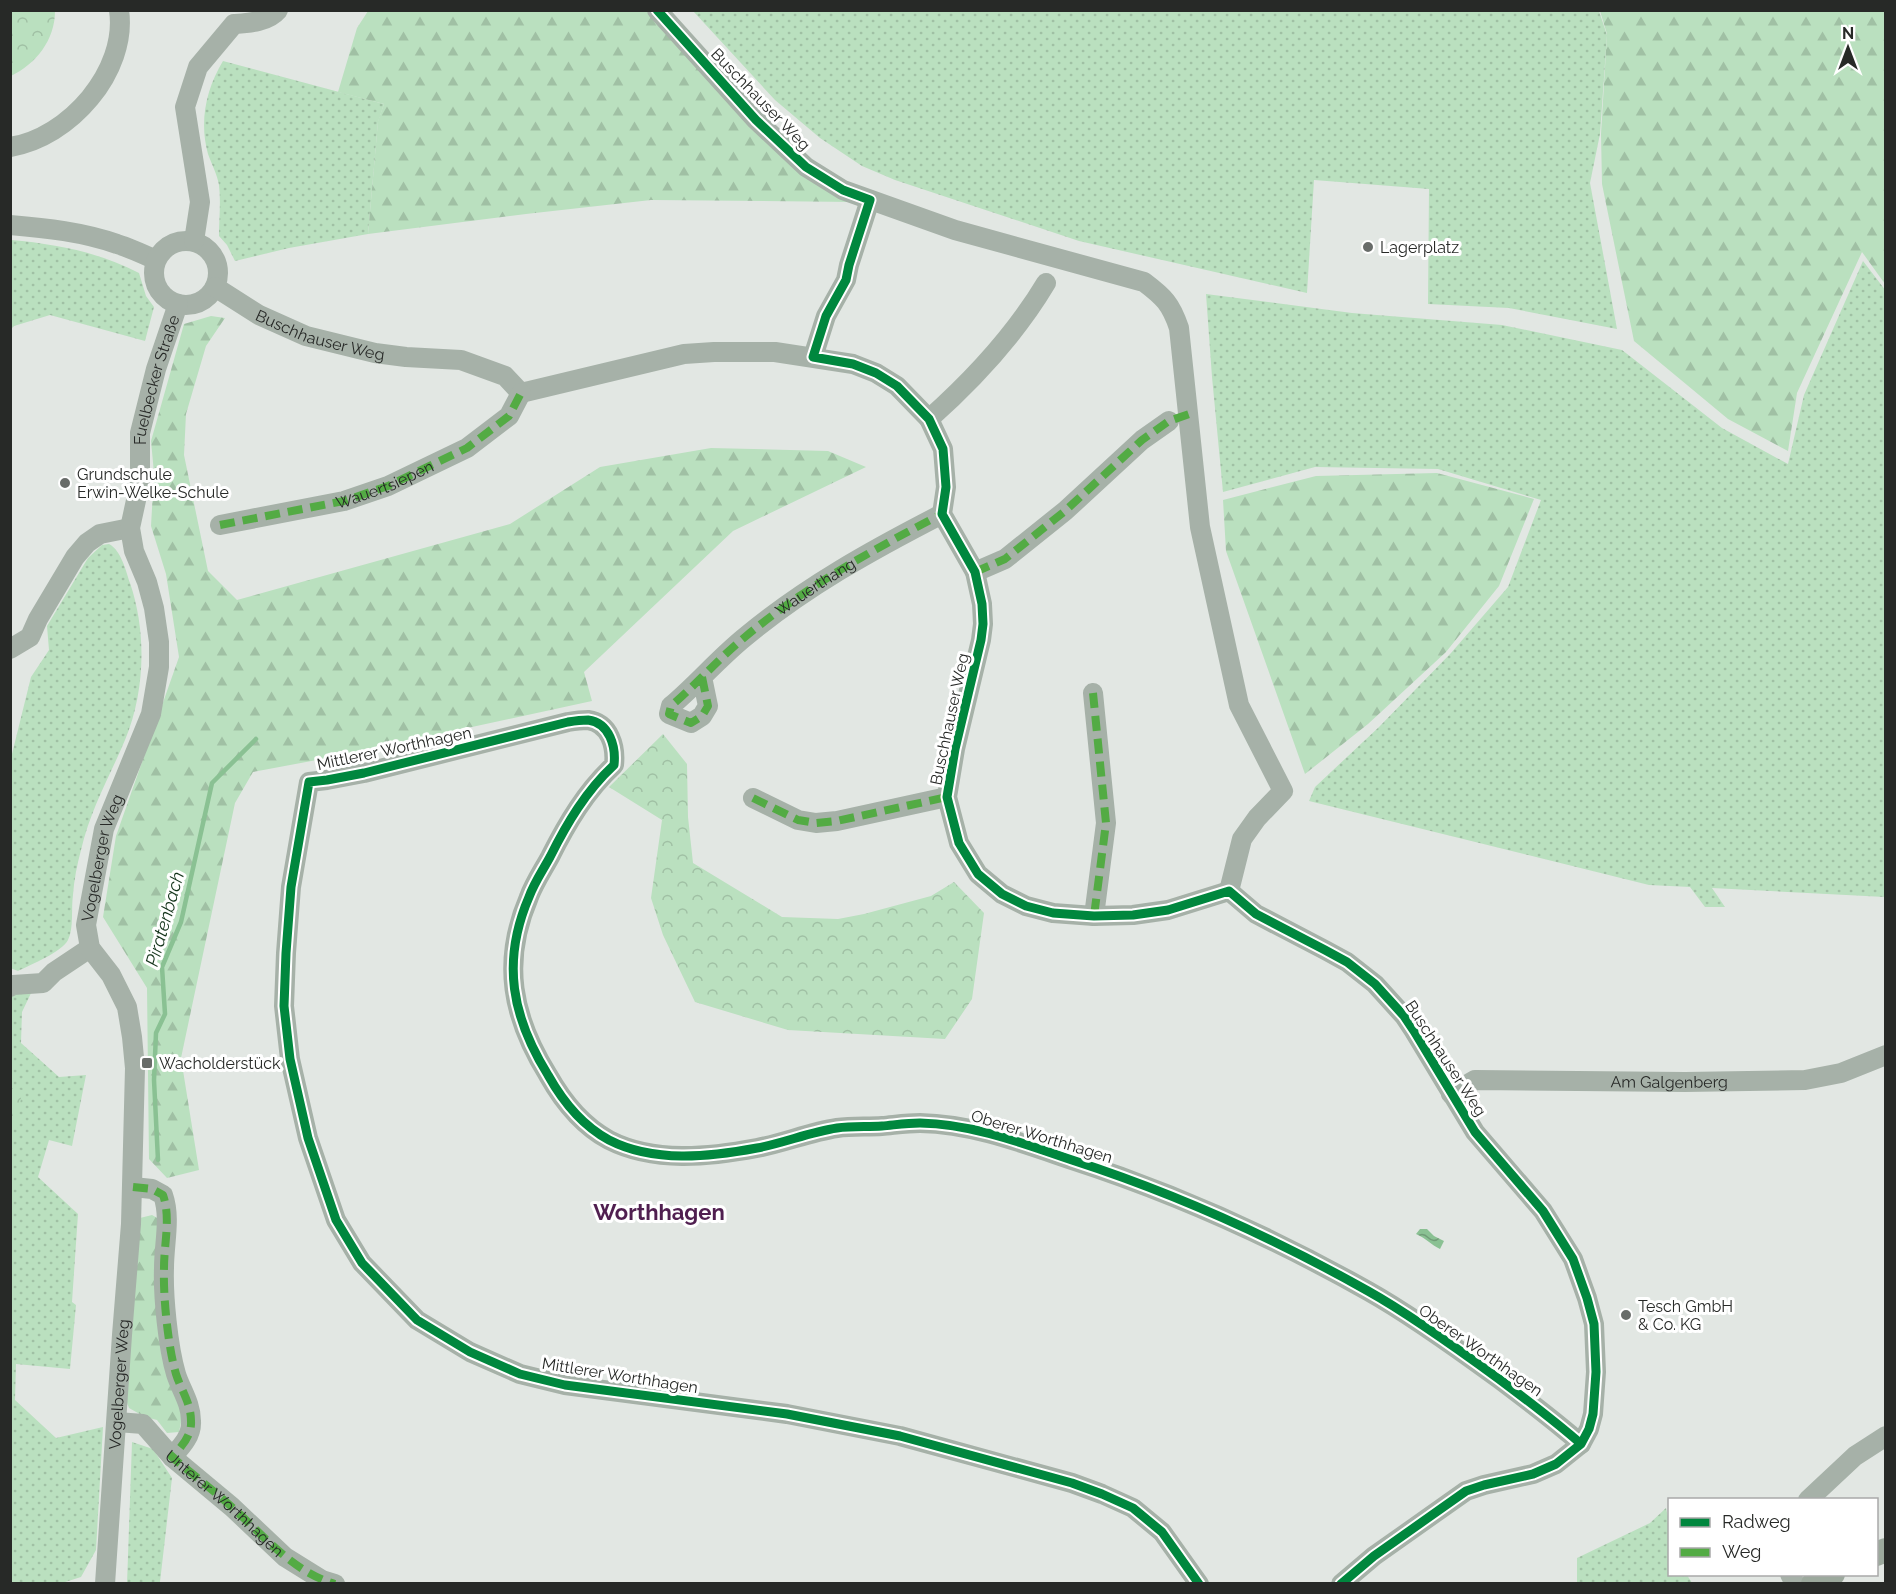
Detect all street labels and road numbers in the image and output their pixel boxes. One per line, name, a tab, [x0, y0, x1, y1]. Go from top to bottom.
street label: Buschhauser Weg	[707, 44, 814, 154]
street label: Buschhauser Weg	[253, 306, 386, 364]
street label: Fuelbecker Straße	[130, 313, 184, 445]
street label: Wauertsiepen	[334, 457, 437, 512]
street label: Wauerthang	[772, 554, 859, 620]
street label: Buschhauser Weg	[926, 651, 973, 787]
street label: Mittlerer Worthhagen	[315, 723, 473, 774]
street label: Vogelberger Weg	[78, 792, 127, 923]
street label: Buschhauser Weg	[1401, 997, 1490, 1120]
street label: Am Galgenberg	[1610, 1072, 1728, 1092]
street label: Oberer Worthhagen	[969, 1106, 1115, 1167]
street label: Oberer Worthhagen	[1415, 1300, 1546, 1400]
street label: Vogelberger Weg	[105, 1319, 133, 1450]
street label: Mittlerer Worthhagen	[541, 1354, 699, 1397]
street label: Unterer Worthhagen	[161, 1446, 287, 1561]

